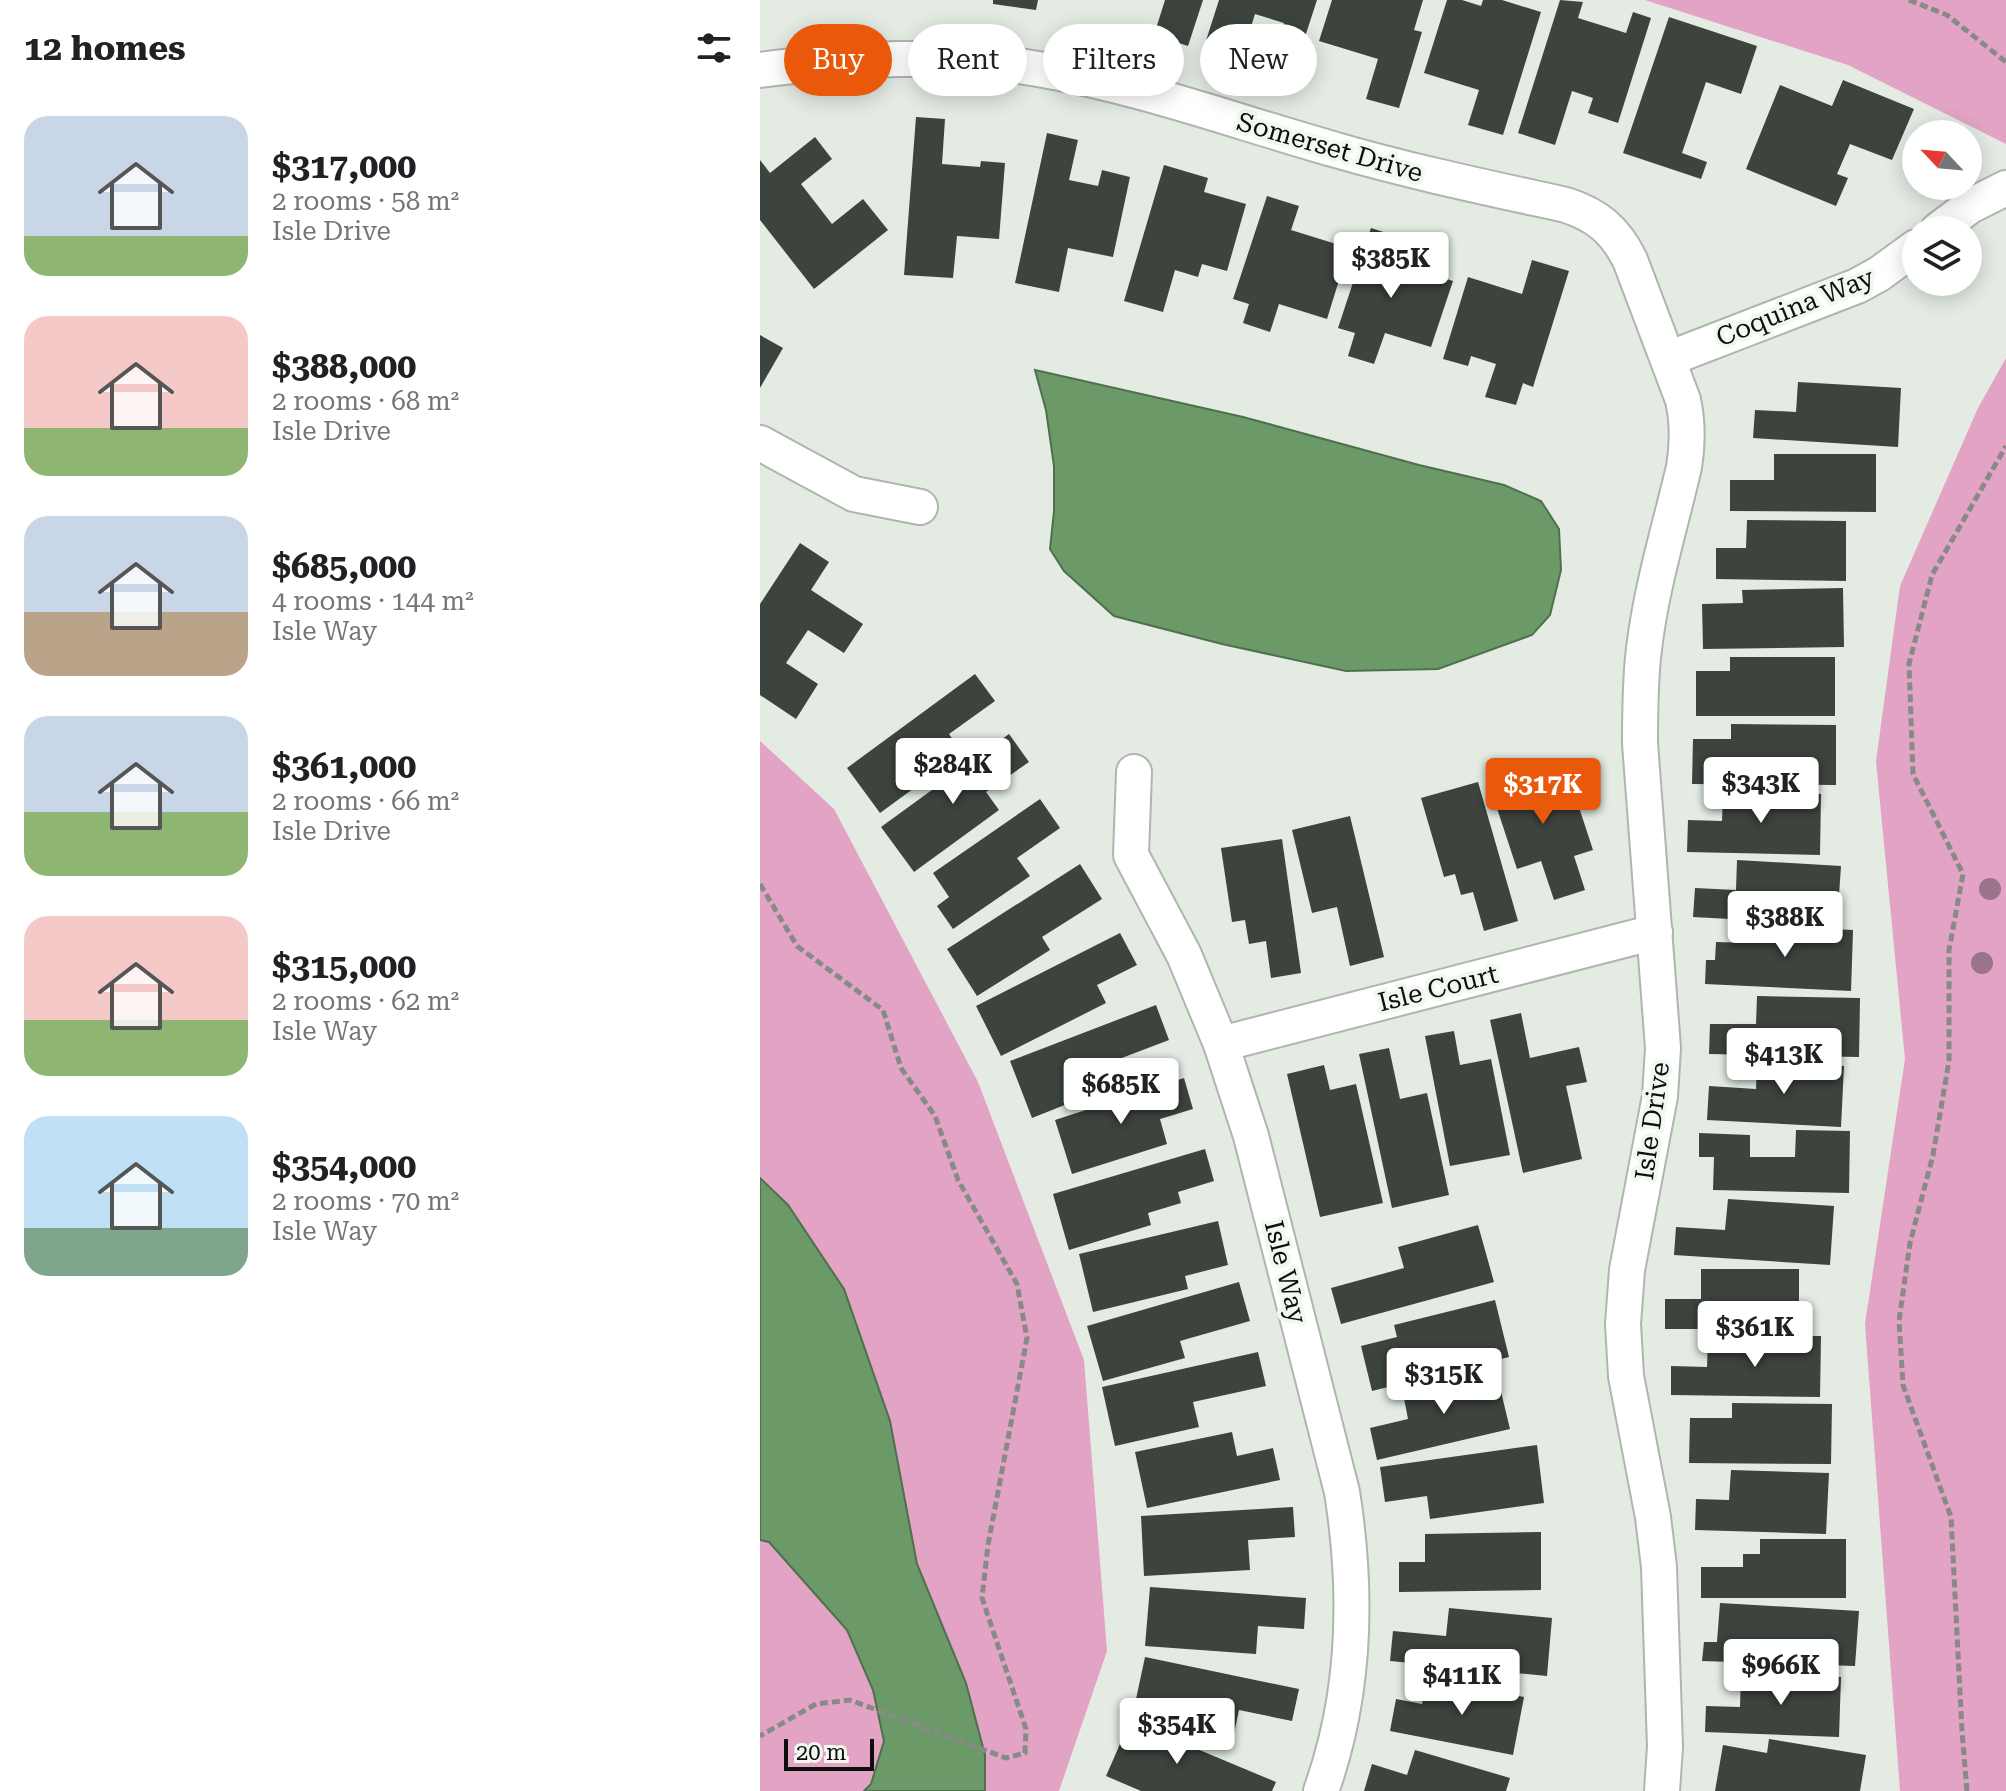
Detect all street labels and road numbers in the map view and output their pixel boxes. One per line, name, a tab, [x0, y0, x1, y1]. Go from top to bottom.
street label: Somerset Drive	[1234, 106, 1426, 188]
street label: Coquina Way	[1712, 262, 1879, 352]
street label: Isle Court	[1375, 959, 1501, 1017]
street label: Isle Drive	[1629, 1060, 1675, 1182]
street label: Isle Way	[1259, 1217, 1313, 1327]

